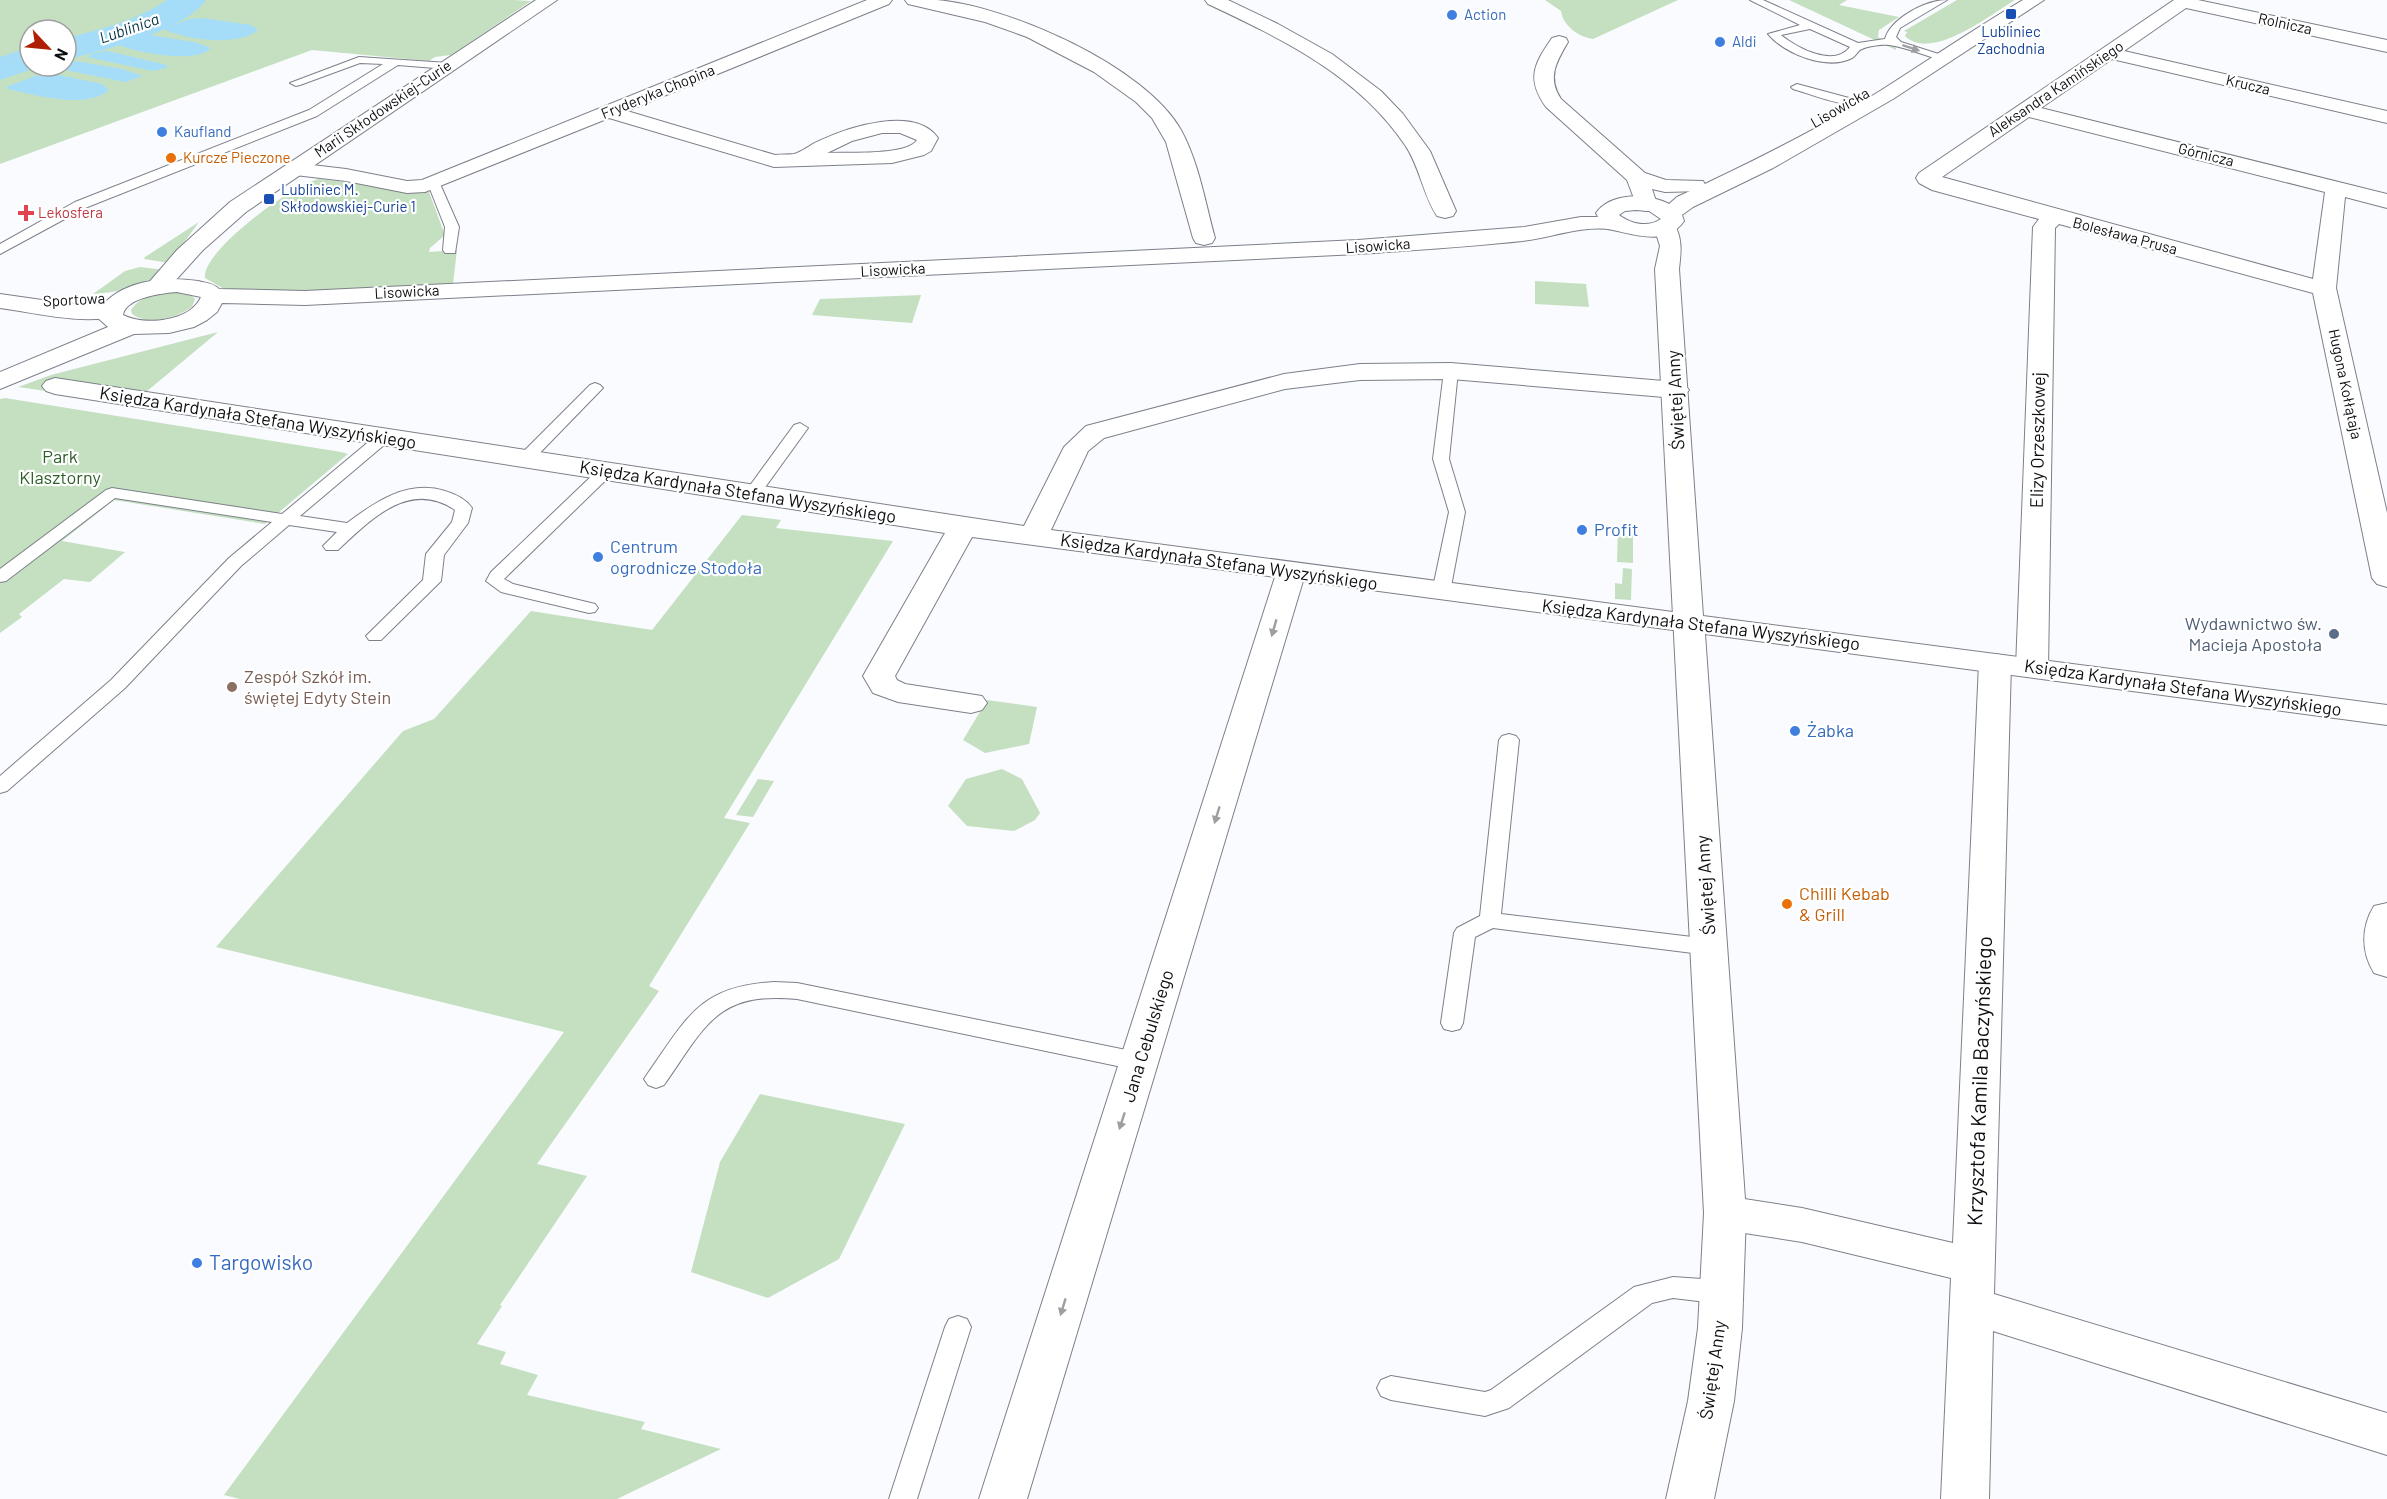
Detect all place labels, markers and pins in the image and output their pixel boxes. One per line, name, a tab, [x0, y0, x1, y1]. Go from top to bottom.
place label: Action	[1464, 5, 1506, 23]
marker: Lubliniec Zachodnia	[2004, 7, 2018, 21]
marker: Action	[1445, 8, 1459, 22]
place label: Lubliniec Zachodnia	[1977, 22, 2045, 57]
place label: Aldi	[1732, 32, 1757, 50]
marker: Aldi	[1713, 35, 1727, 49]
place label: Kaufland	[174, 122, 232, 140]
marker: Kaufland	[155, 125, 169, 139]
place label: Kurcze Pieczone	[183, 148, 290, 166]
marker: Kurcze Pieczone	[164, 151, 178, 165]
place label: Lubliniec M. Skłodowskiej-Curie 1	[281, 180, 416, 215]
marker: Lubliniec M. Skłodowskiej-Curie 1	[262, 192, 276, 206]
place label: Lekosfera	[38, 203, 103, 221]
marker: Lekosfera	[19, 206, 33, 220]
place label: Profit	[1594, 518, 1639, 540]
marker: Profit	[1575, 523, 1589, 537]
place label: Centrum ogrodnicze Stodoła	[610, 535, 762, 578]
marker: Centrum ogrodnicze Stodoła	[591, 550, 605, 564]
place label: Wydawnictwo św. Macieja Apostoła	[2185, 612, 2322, 655]
marker: Wydawnictwo św. Macieja Apostoła	[2327, 627, 2341, 641]
place label: Zespół Szkół im. świętej Edyty Stein	[244, 665, 391, 708]
marker: Zespół Szkół im. świętej Edyty Stein	[225, 680, 239, 694]
place label: Żabka	[1807, 719, 1854, 741]
marker: Żabka	[1788, 724, 1802, 738]
place label: Chilli Kebab & Grill	[1799, 882, 1890, 925]
marker: Chilli Kebab & Grill	[1780, 897, 1794, 911]
place label: Targowisko	[209, 1249, 313, 1274]
marker: Targowisko	[190, 1256, 204, 1270]

